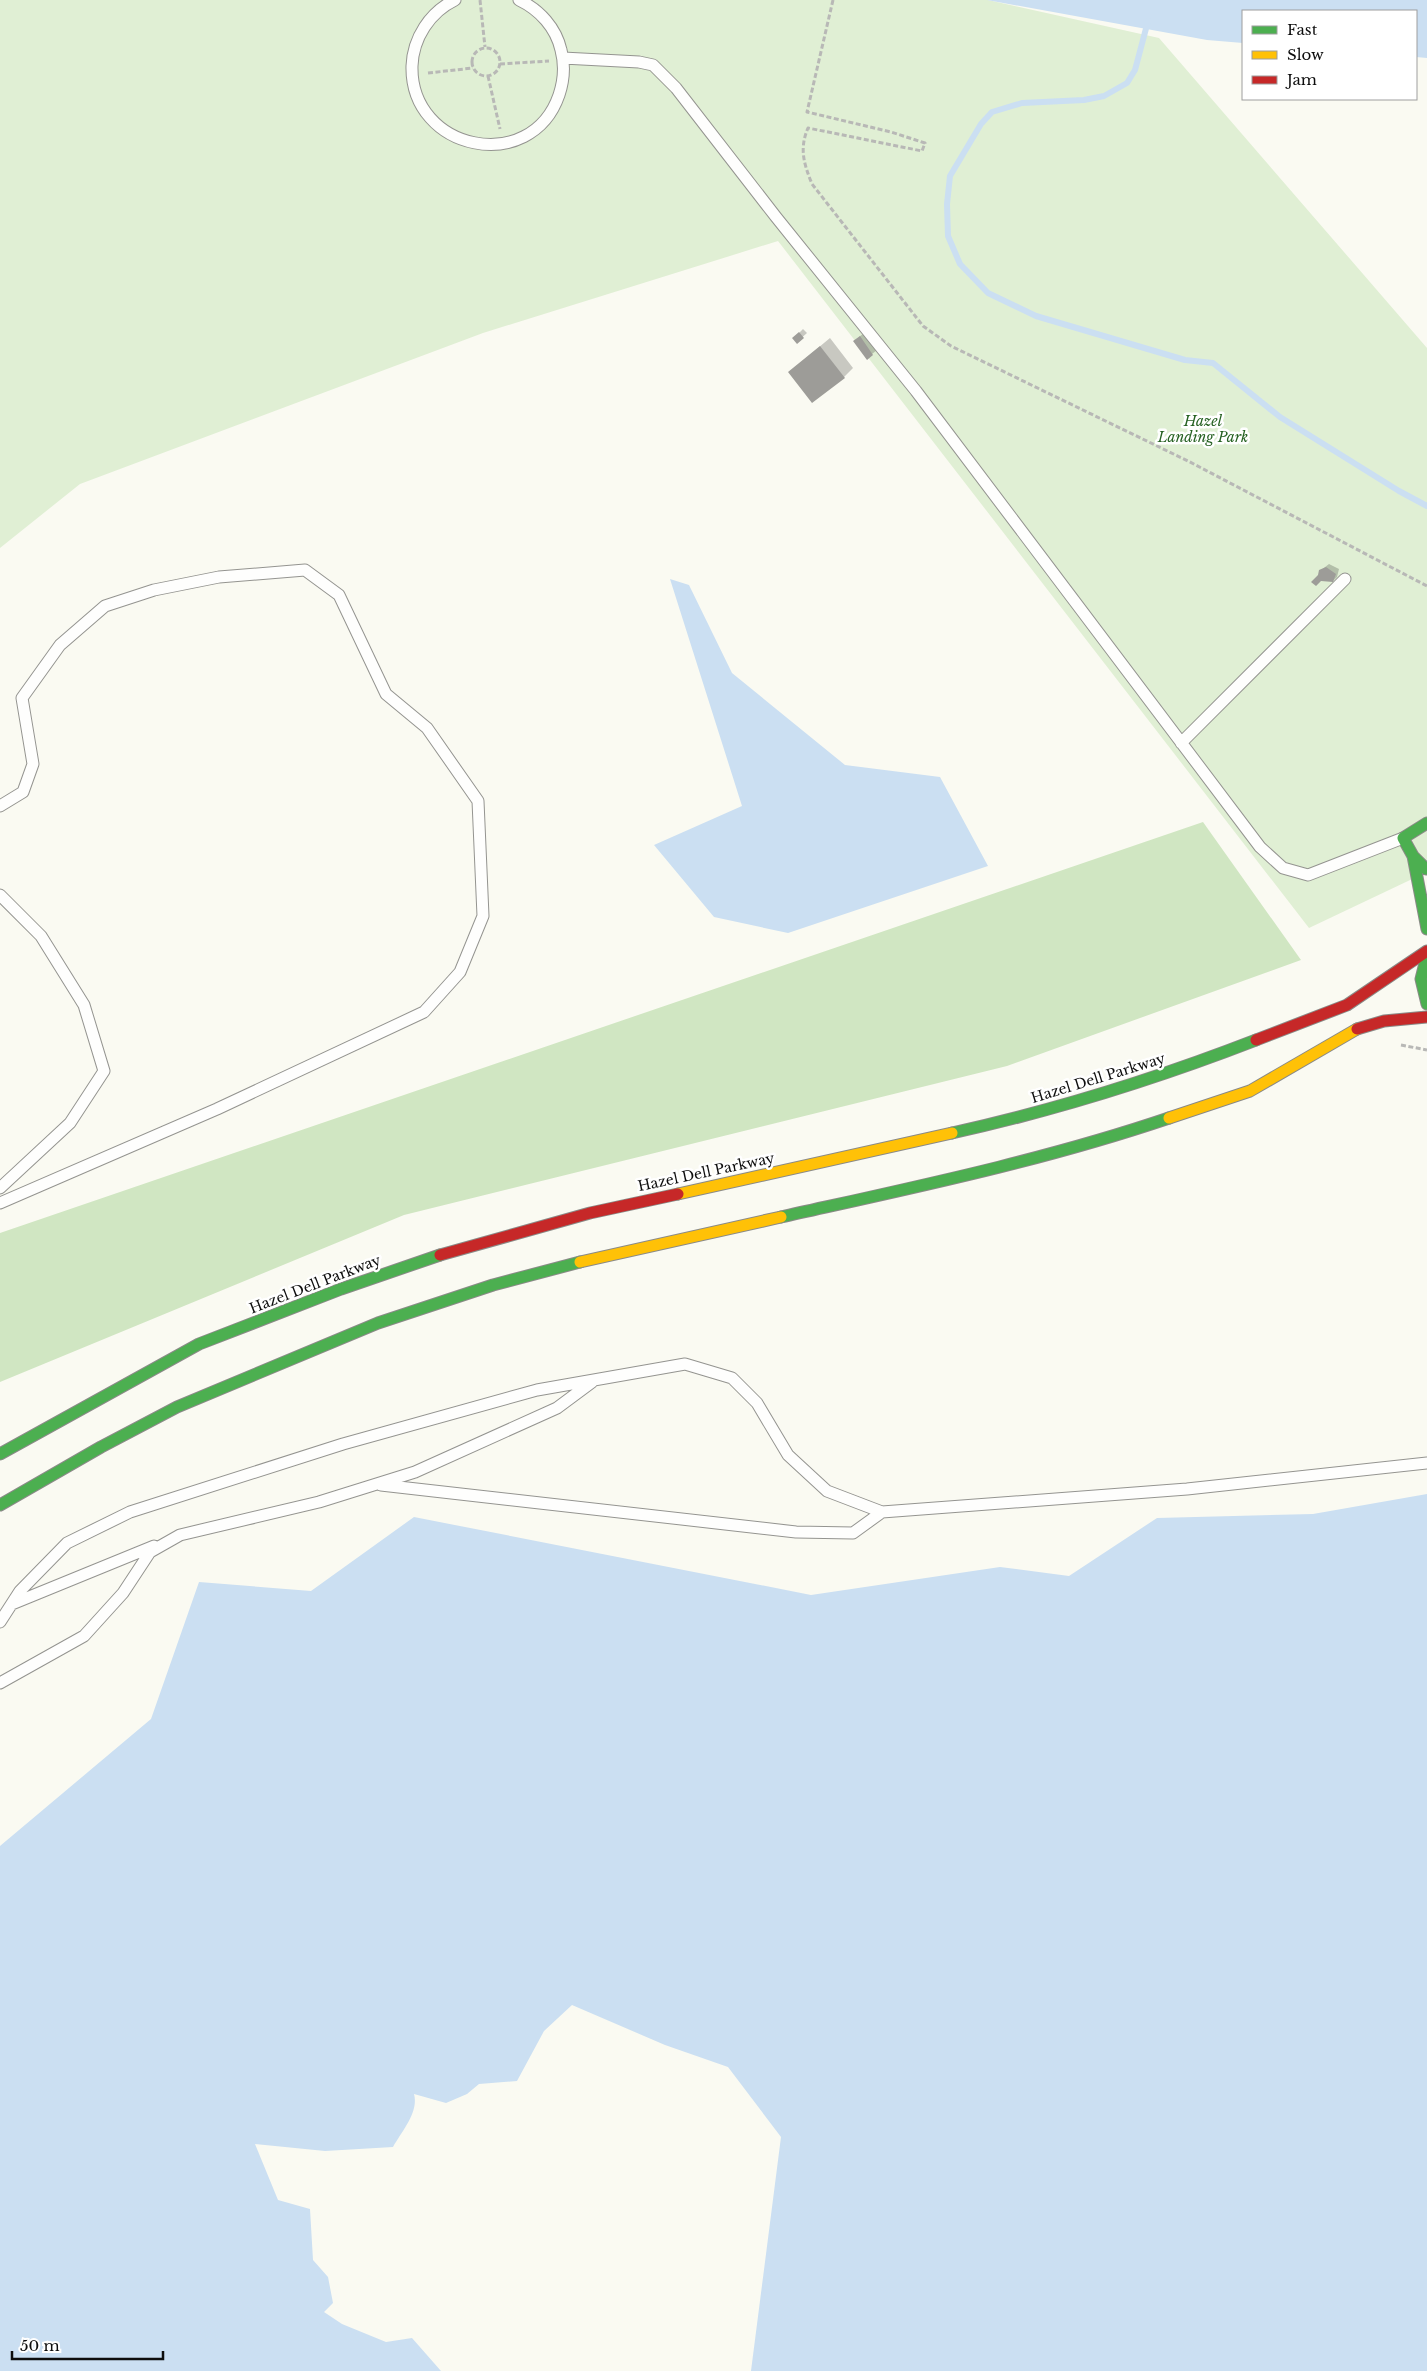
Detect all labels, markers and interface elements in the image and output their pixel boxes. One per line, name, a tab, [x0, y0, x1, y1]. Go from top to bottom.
legend	[1242, 10, 1417, 100]
text: Fast	[1287, 20, 1318, 39]
text: Slow	[1287, 45, 1324, 64]
text: Jam	[1285, 70, 1317, 89]
park label: Hazel Landing Park	[1157, 412, 1248, 446]
street label: Hazel Dell Parkway	[1029, 1049, 1167, 1107]
street label: Hazel Dell Parkway	[636, 1149, 776, 1195]
street label: Hazel Dell Parkway	[247, 1251, 383, 1317]
scale bar	[12, 2328, 164, 2360]
text: 50 m	[20, 2336, 60, 2355]

